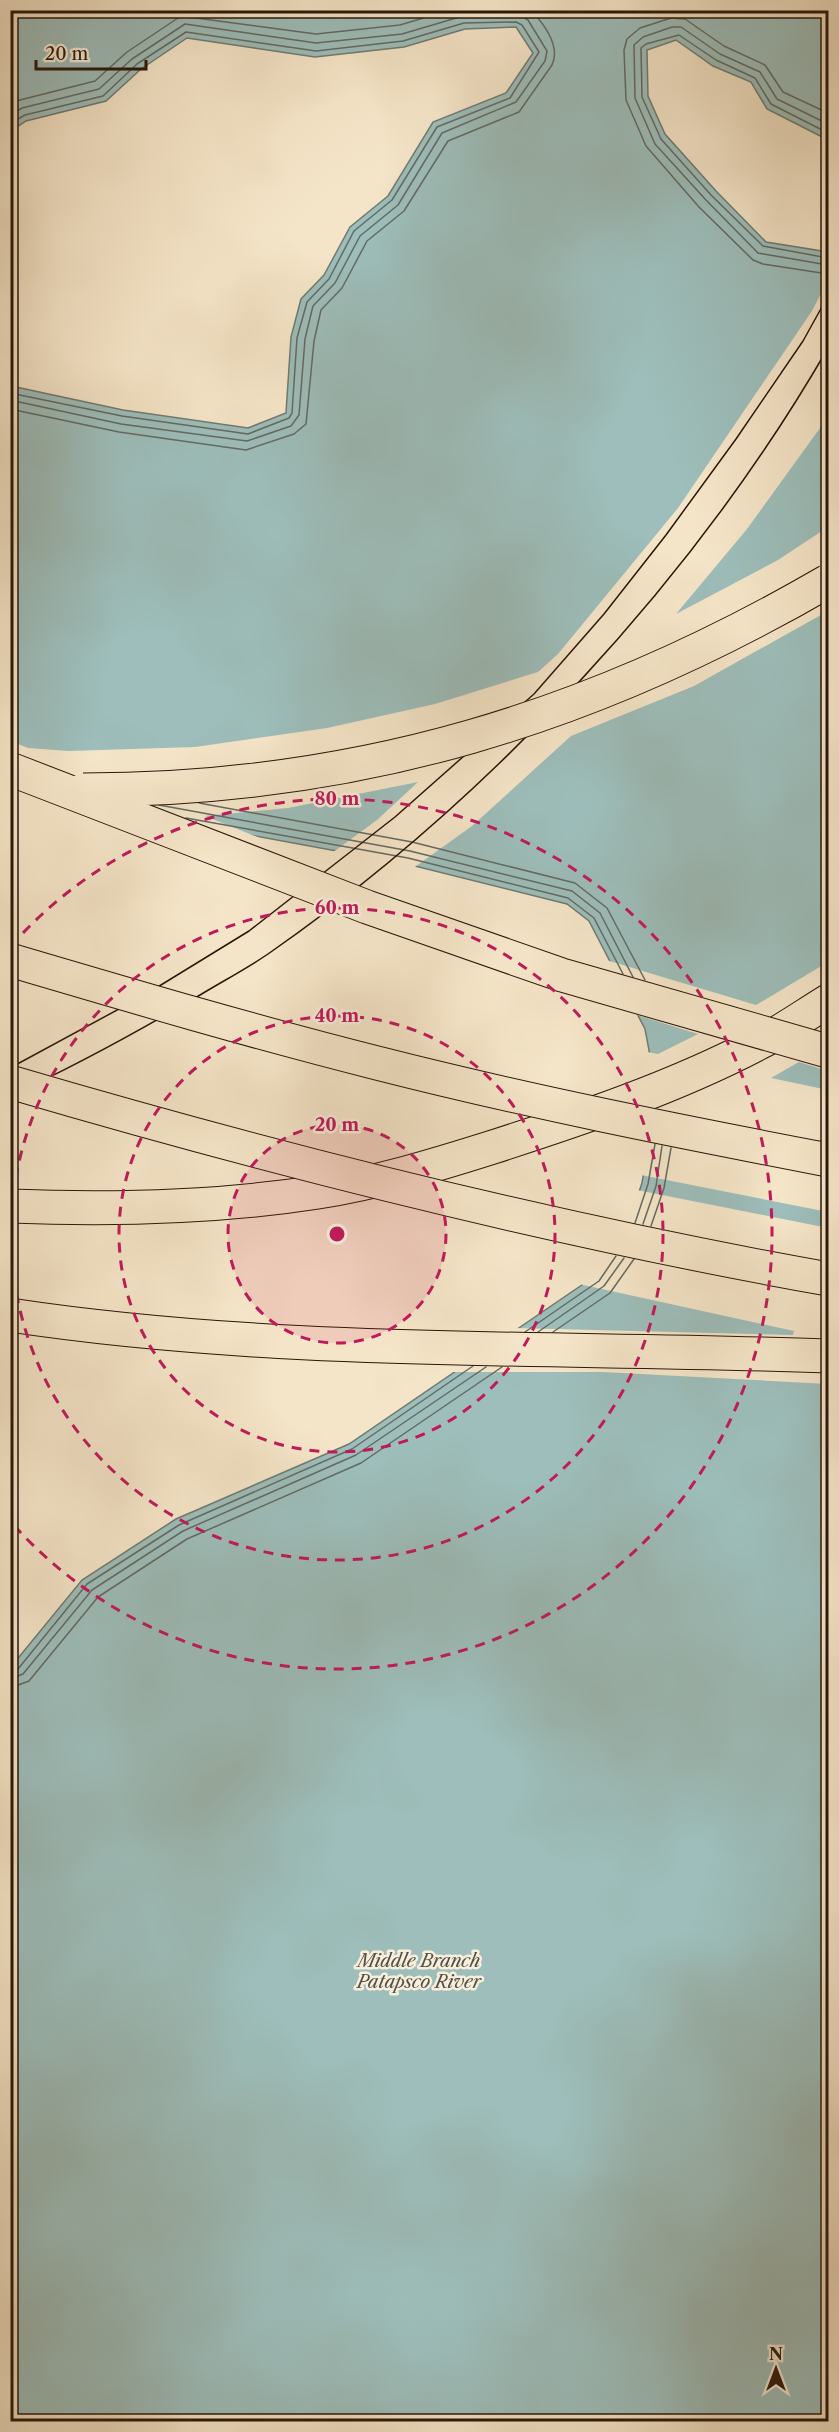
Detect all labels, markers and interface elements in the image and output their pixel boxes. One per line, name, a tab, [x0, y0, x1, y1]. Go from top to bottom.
scale bar	[36, 33, 146, 71]
text: 20 m	[45, 43, 89, 65]
text: 80 m	[314, 788, 360, 810]
text: 60 m	[315, 897, 359, 919]
text: 40 m	[315, 1005, 359, 1027]
text: 20 m	[315, 1114, 359, 1136]
centre of rings	[327, 1224, 347, 1244]
water label: Middle Branch Patapsco River	[355, 1950, 483, 1993]
north arrow	[746, 2339, 806, 2399]
text: N	[769, 2344, 783, 2364]

